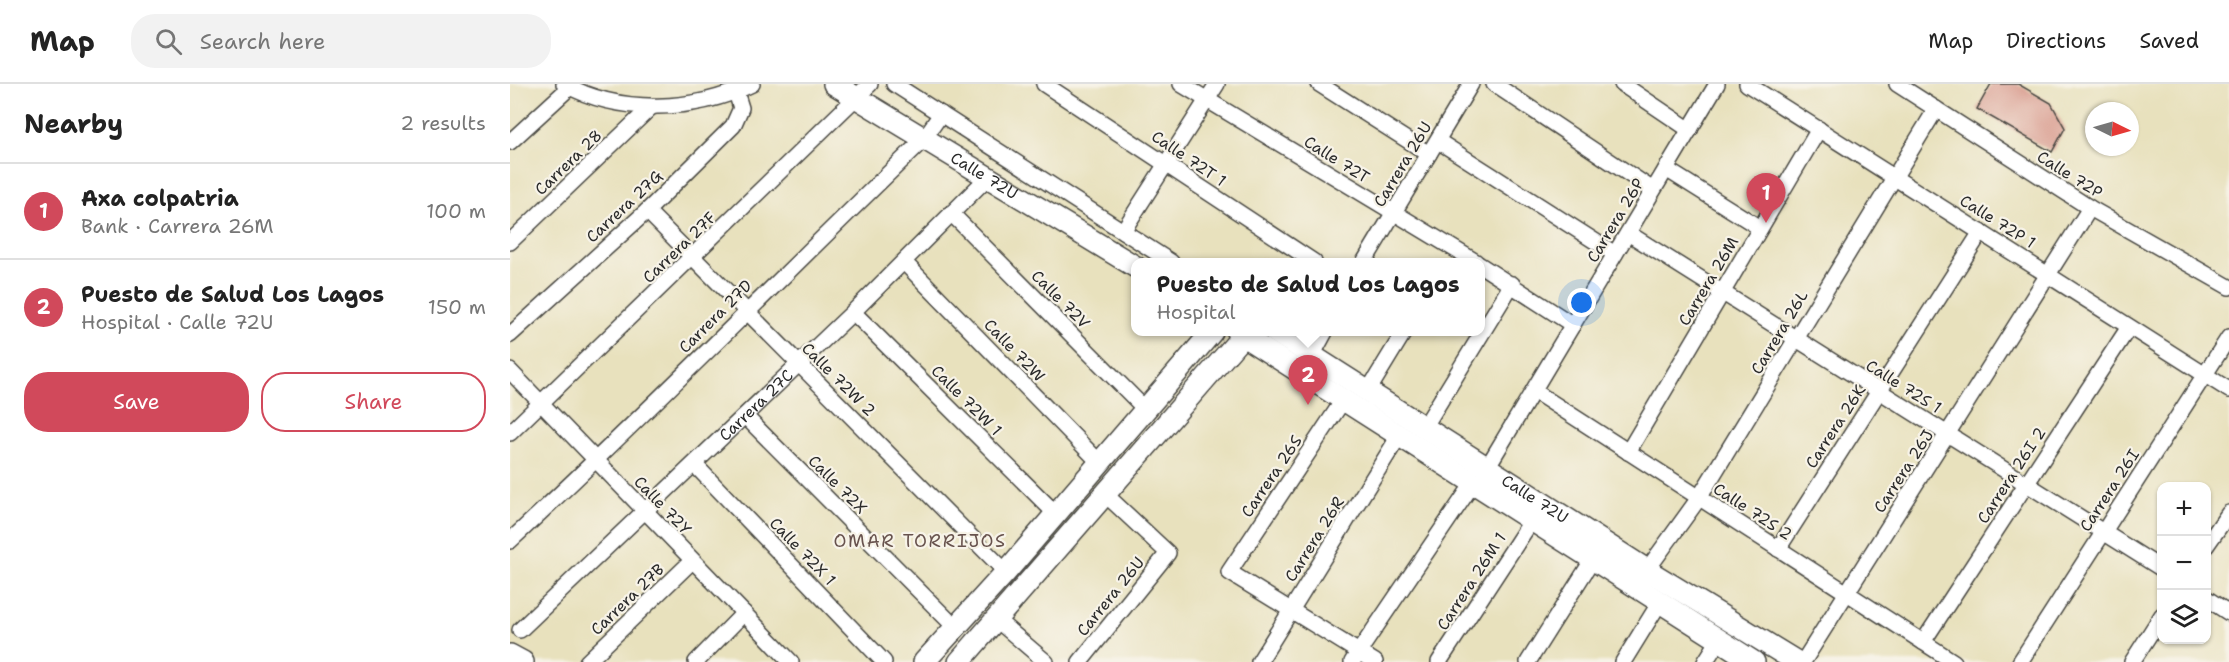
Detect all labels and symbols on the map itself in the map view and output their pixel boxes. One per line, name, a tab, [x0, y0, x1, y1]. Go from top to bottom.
north arrow	[2085, 102, 2139, 156]
street label: Carrera 26U	[1369, 118, 1436, 211]
street label: Carrera 28	[530, 125, 606, 200]
street label: Calle 72T 1	[1147, 126, 1230, 191]
street label: Calle 72T	[1300, 131, 1374, 188]
street label: Calle 72P	[2033, 146, 2106, 203]
street label: Calle 72U	[947, 147, 1022, 204]
street label: Carrera 27G	[582, 166, 667, 247]
street label: Carrera 26P	[1582, 174, 1649, 266]
pin: 1	[1746, 174, 1786, 223]
street label: Calle 72P 1	[1956, 190, 2040, 253]
street label: Carrera 27F	[638, 207, 720, 288]
street label: Carrera 26M	[1674, 233, 1743, 330]
street label: Calle 72V	[1027, 266, 1095, 333]
street label: Carrera 27D	[674, 275, 757, 358]
street label: Carrera 26L	[1746, 286, 1813, 378]
your location	[1567, 288, 1596, 317]
street label: Calle 72W	[979, 314, 1050, 386]
street label: Calle 72W 2	[797, 338, 880, 421]
street label: Calle 72S 1	[1862, 355, 1946, 418]
pin: 2	[1288, 356, 1328, 405]
street label: Calle 72W 1	[927, 361, 1006, 440]
street label: Carrera 27C	[715, 365, 798, 446]
street label: Carrera 26K	[1801, 380, 1871, 472]
street label: Carrera 26I 2	[1972, 423, 2050, 527]
street label: Carrera 26J	[1869, 426, 1938, 517]
street label: Carrera 26S	[1236, 431, 1307, 521]
street label: Carrera 26I	[2075, 445, 2144, 536]
street label: Calle 72X	[804, 450, 872, 518]
street label: Calle 72U	[1498, 470, 1572, 528]
street label: Calle 72Y	[629, 471, 696, 540]
street label: Calle 72S 2	[1709, 478, 1796, 545]
street label: Carrera 26R	[1280, 493, 1349, 586]
street label: Calle 72X 1	[765, 513, 840, 590]
street label: Carrera 26M 1	[1432, 528, 1511, 634]
district label: OMAR TORRIJOS	[834, 529, 1007, 553]
street label: Carrera 26U	[1072, 552, 1149, 640]
street label: Carrera 27B	[586, 559, 669, 640]

